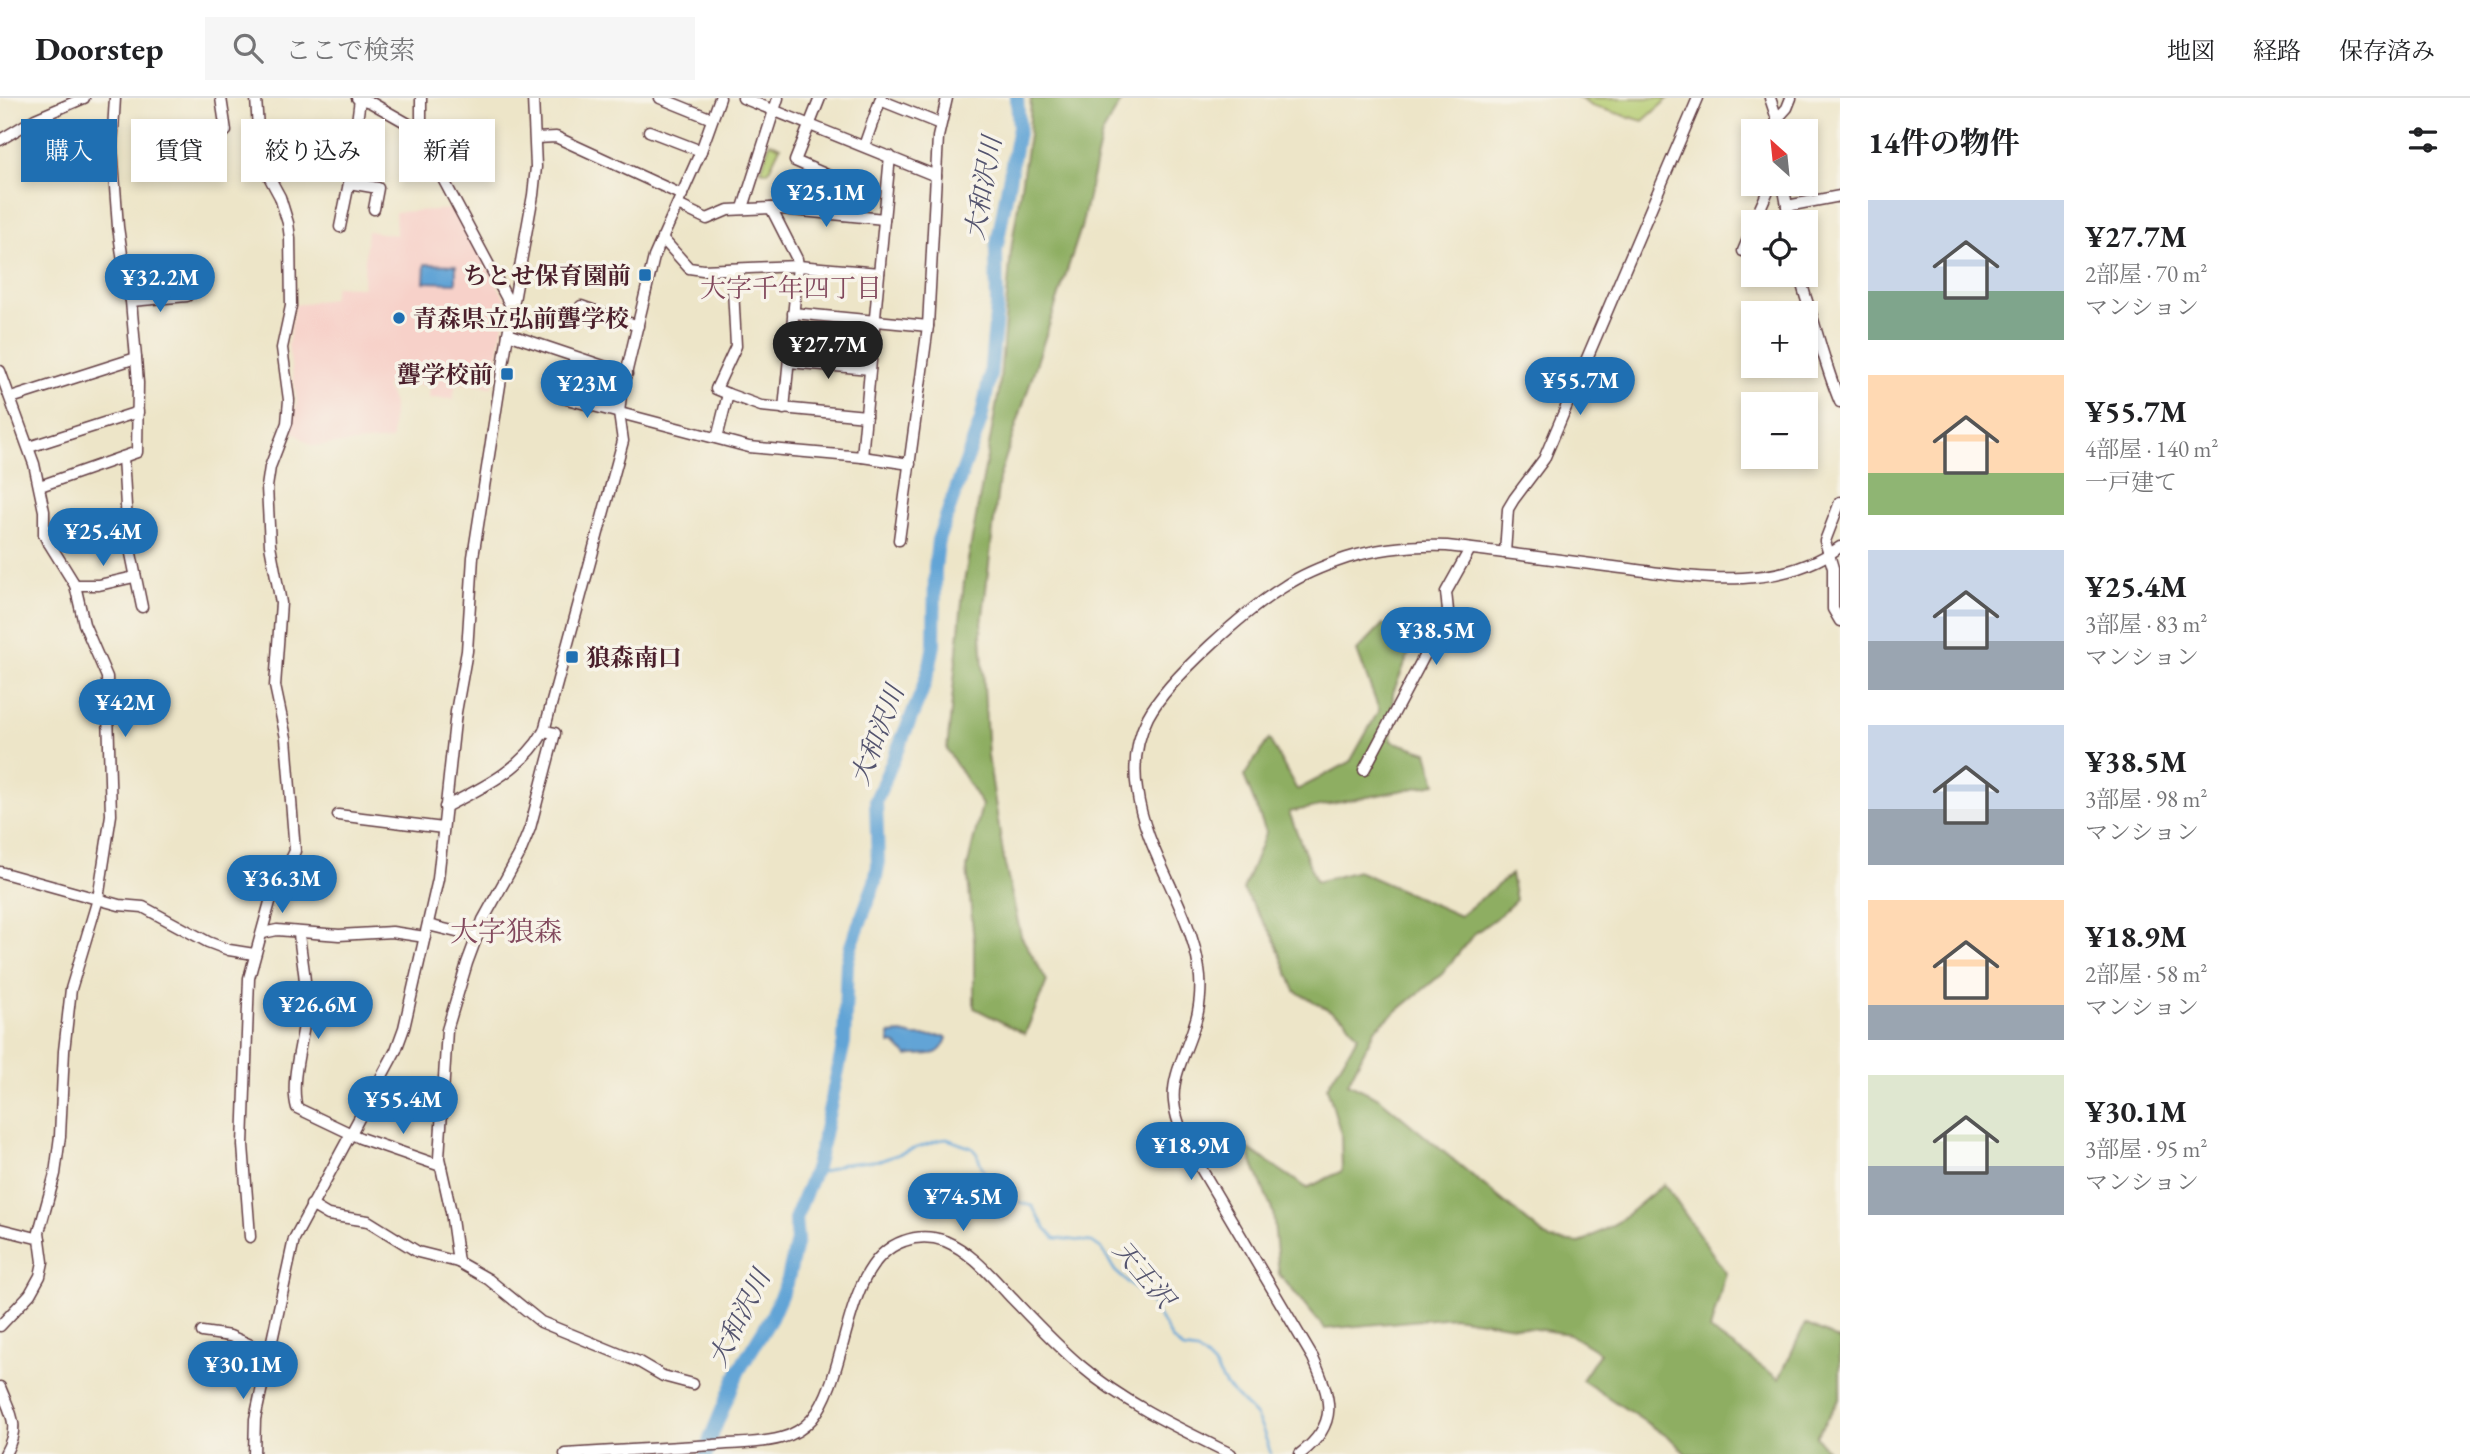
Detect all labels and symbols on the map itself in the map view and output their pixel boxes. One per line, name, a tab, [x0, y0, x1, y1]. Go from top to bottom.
north arrow	[1741, 119, 1818, 196]
water label: 大和沢川	[957, 131, 1009, 242]
pin: ¥25.1M	[769, 170, 883, 229]
pin: ¥32.2M	[103, 254, 217, 314]
place label: ちとせ保育園前	[463, 260, 631, 291]
marker: ちとせ保育園前	[637, 267, 653, 283]
district label: 大字千年四丁目	[700, 271, 882, 305]
place label: 青森県立弘前聾学校	[413, 303, 629, 334]
marker: 青森県立弘前聾学校	[391, 310, 407, 326]
pin: ¥27.7M	[771, 322, 885, 381]
pin: ¥55.7M	[1523, 358, 1637, 417]
place label: 聾学校前	[397, 359, 493, 390]
pin: ¥23M	[546, 360, 628, 420]
marker: 聾学校前	[499, 366, 515, 382]
pin: ¥25.4M	[46, 508, 160, 568]
pin: ¥38.5M	[1379, 608, 1493, 667]
place label: 狼森南口	[586, 642, 682, 673]
marker: 狼森南口	[564, 649, 580, 665]
water label: 大和沢川	[842, 678, 913, 790]
pin: ¥42M	[84, 680, 166, 739]
pin: ¥36.3M	[225, 856, 339, 915]
district label: 大字狼森	[450, 913, 562, 949]
pin: ¥26.6M	[261, 982, 375, 1041]
pin: ¥55.4M	[346, 1076, 460, 1136]
pin: ¥18.9M	[1134, 1122, 1248, 1182]
pin: ¥74.5M	[906, 1174, 1020, 1233]
water label: 天王沢	[1106, 1233, 1184, 1317]
water label: 大和沢川	[700, 1261, 779, 1372]
pin: ¥30.1M	[186, 1342, 300, 1401]

